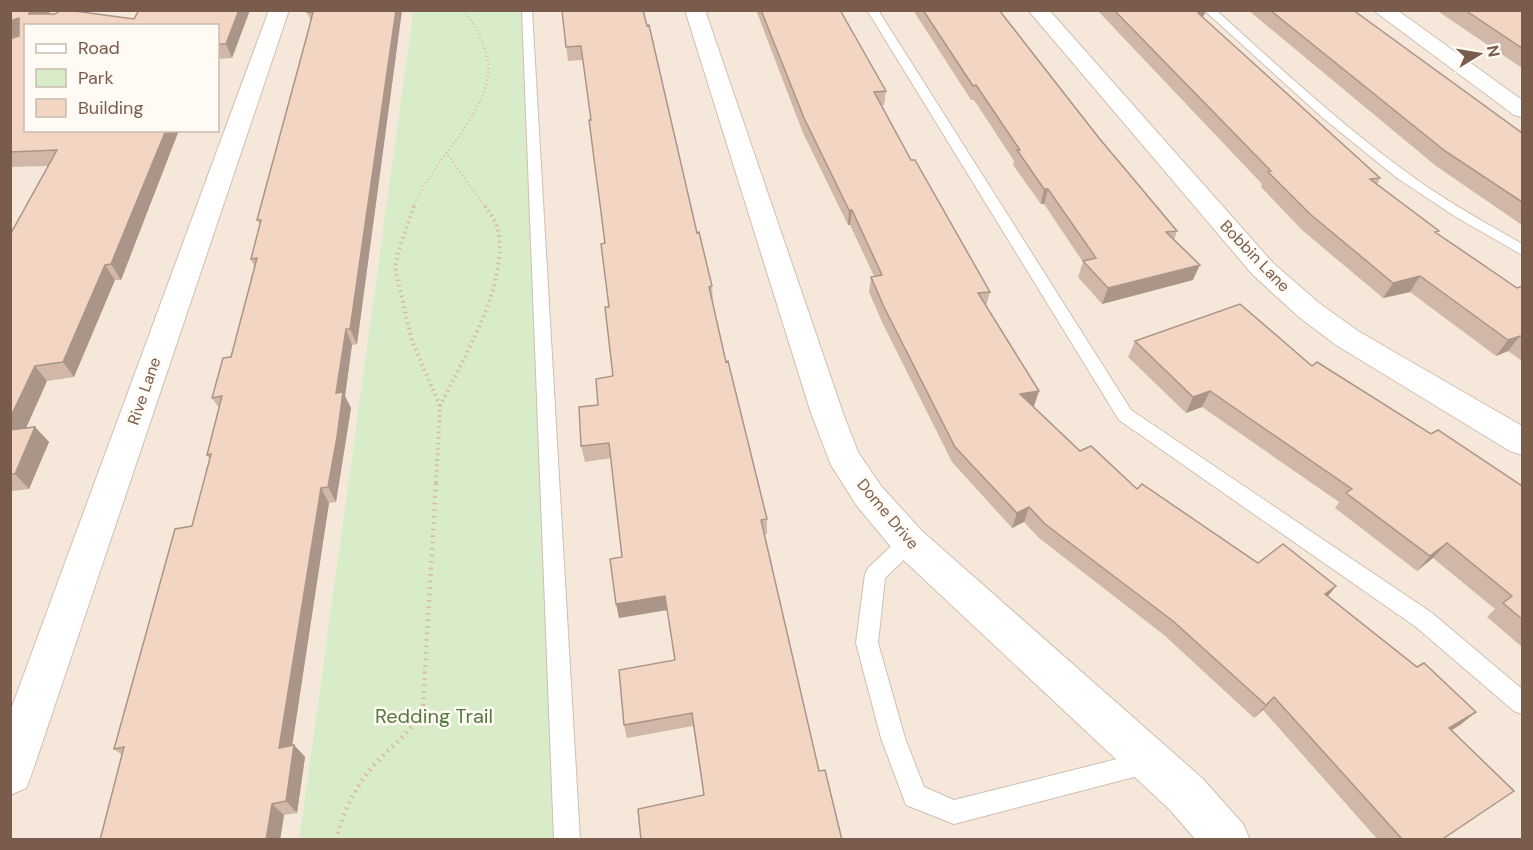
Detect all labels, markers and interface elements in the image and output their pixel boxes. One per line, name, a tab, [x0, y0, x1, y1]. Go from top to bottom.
legend	[24, 24, 219, 132]
north arrow	[1449, 24, 1509, 84]
text: Road	[78, 36, 120, 60]
text: N	[1482, 44, 1505, 59]
text: Park	[78, 66, 114, 90]
text: Building	[78, 96, 143, 120]
street label: Bobbin Lane	[1216, 216, 1294, 296]
street label: Rive Lane	[123, 354, 165, 428]
street label: Dome Drive	[852, 474, 924, 554]
park label: Redding Trail	[375, 703, 493, 729]

